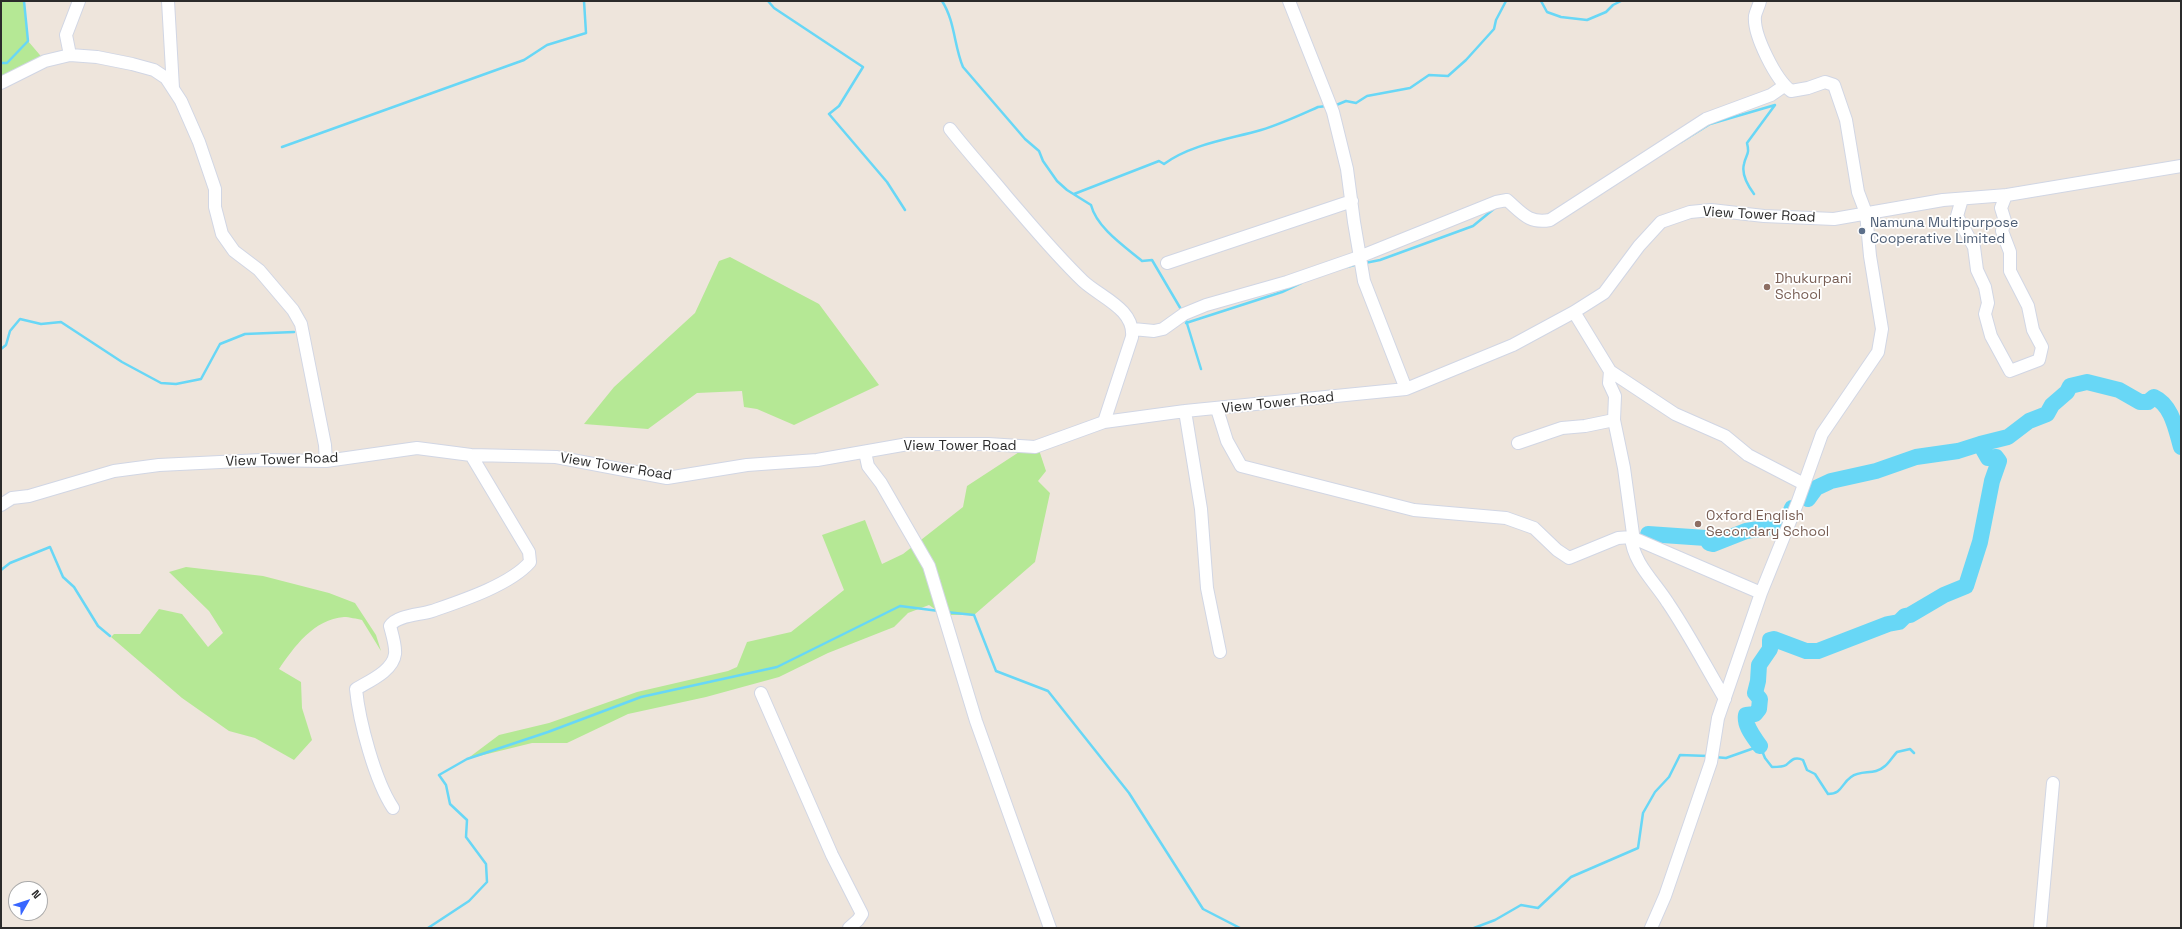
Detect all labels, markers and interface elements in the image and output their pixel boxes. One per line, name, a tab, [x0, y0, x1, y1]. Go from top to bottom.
street label: View Tower Road	[1702, 204, 1816, 226]
place label: Namuna Multipurpose Cooperative Limited	[1870, 215, 2018, 248]
marker: Namuna Multipurpose Cooperative Limited	[1857, 226, 1867, 236]
place label: Dhukurpani School	[1775, 271, 1852, 304]
marker: Dhukurpani School	[1762, 282, 1772, 292]
street label: View Tower Road	[1221, 389, 1335, 417]
street label: View Tower Road	[903, 438, 1017, 454]
street label: View Tower Road	[225, 450, 339, 470]
street label: View Tower Road	[559, 450, 673, 484]
place label: Oxford English Secondary School	[1706, 508, 1829, 540]
marker: Oxford English Secondary School	[1693, 519, 1703, 529]
north arrow	[8, 881, 48, 921]
text: N	[29, 887, 44, 901]

